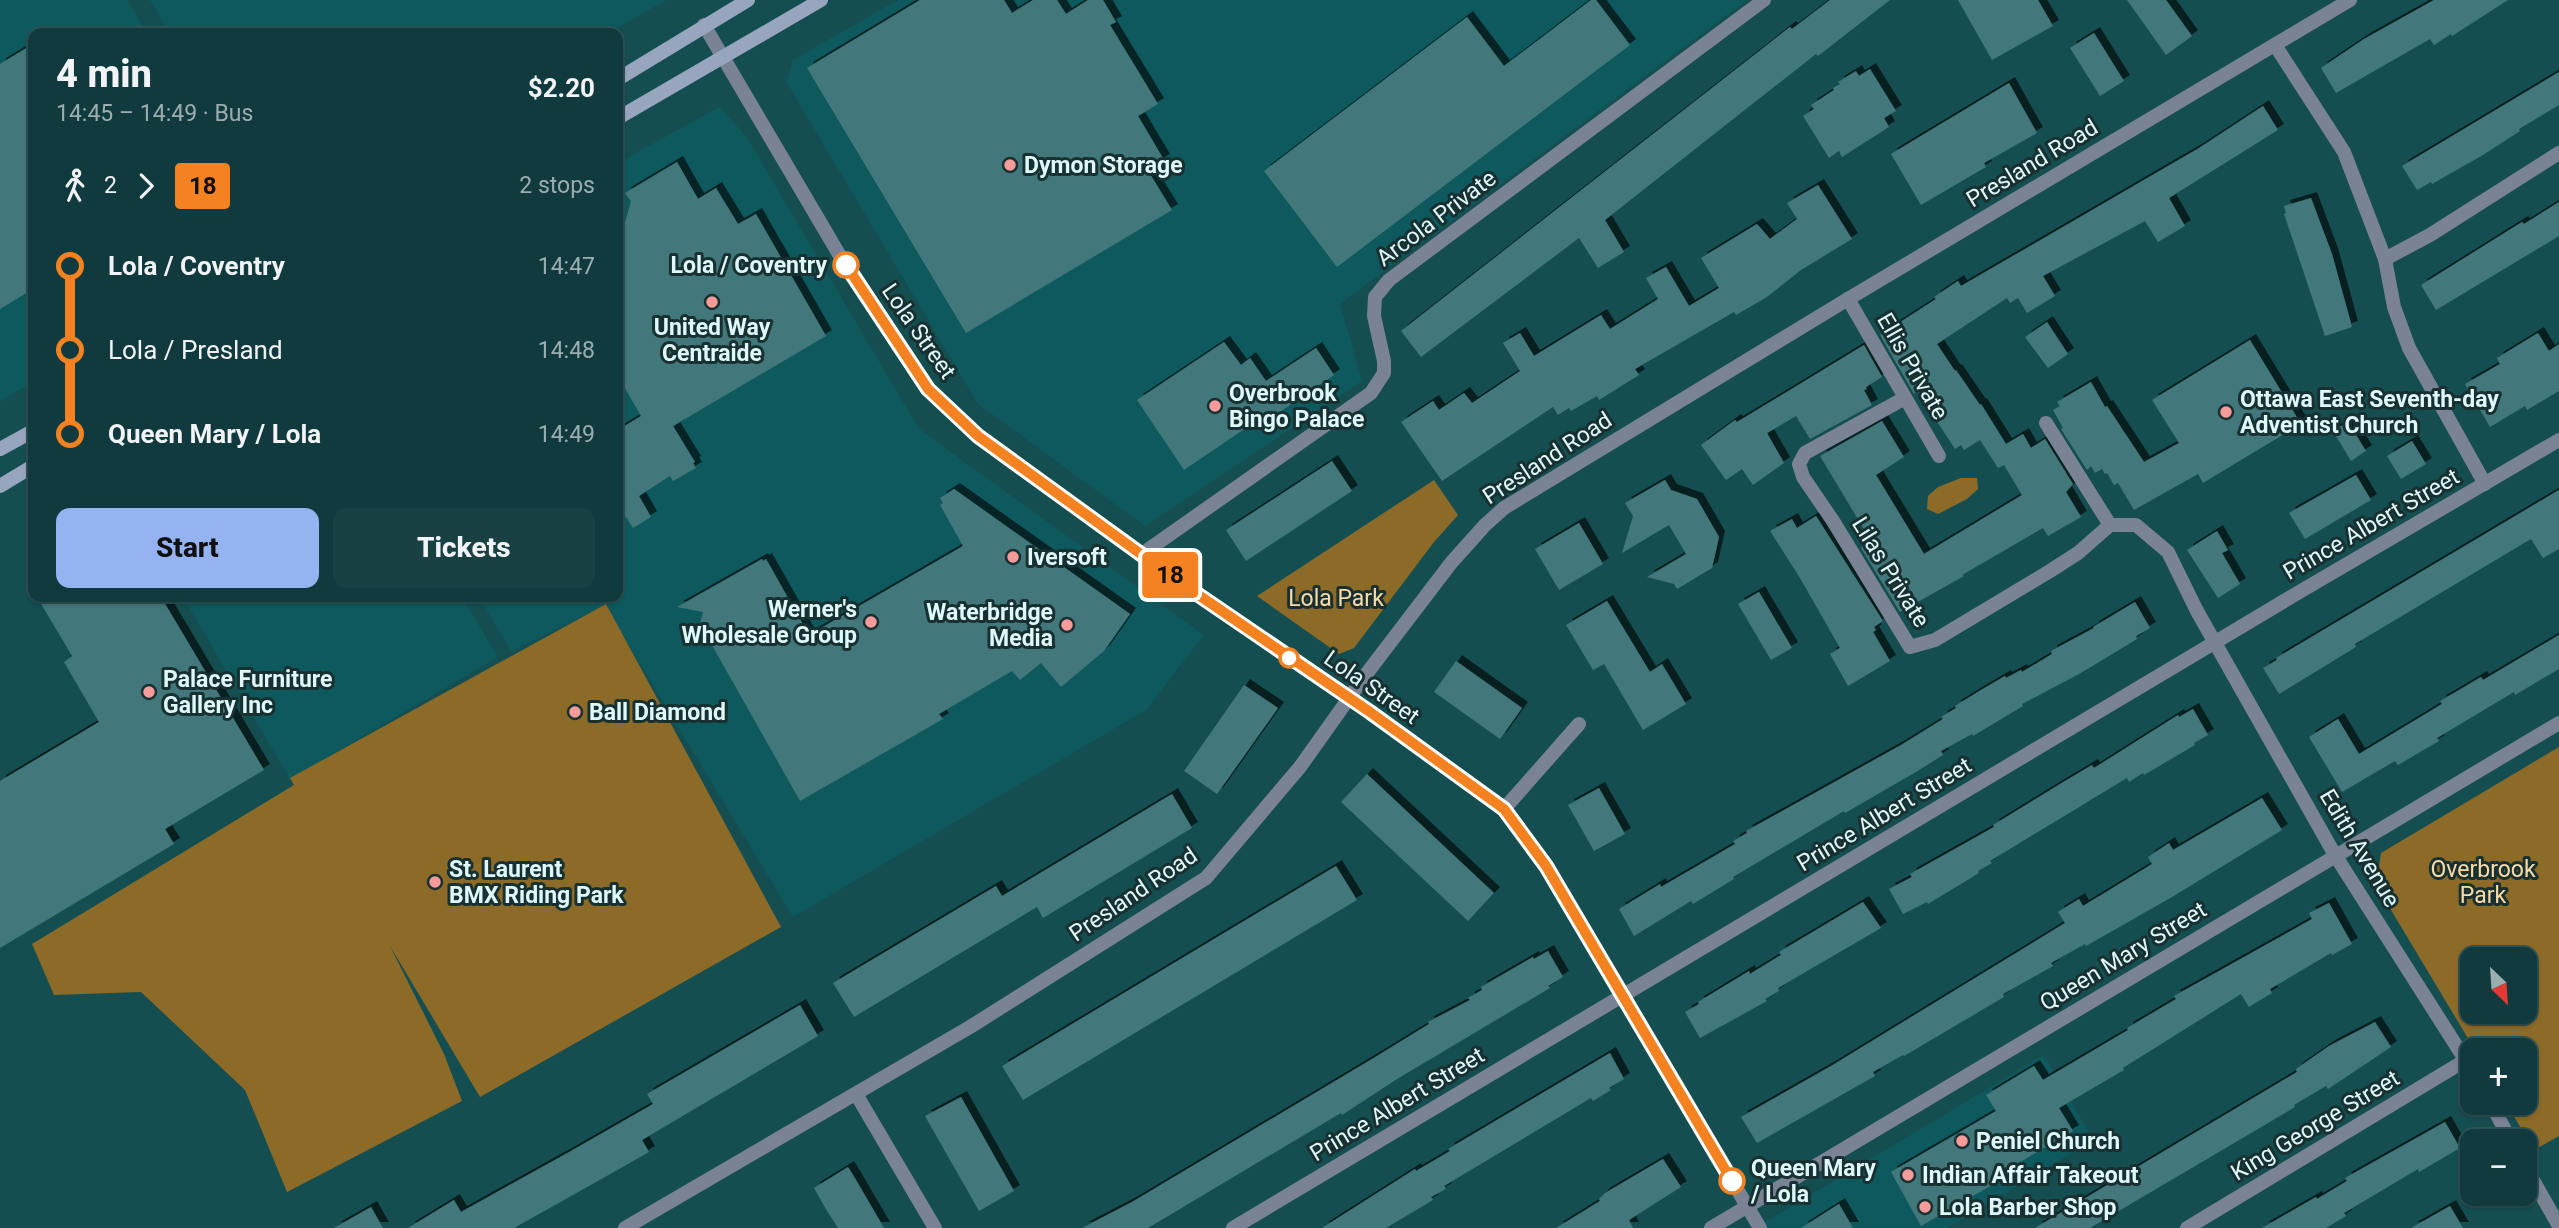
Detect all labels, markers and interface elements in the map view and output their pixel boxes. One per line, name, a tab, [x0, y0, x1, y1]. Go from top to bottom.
text: 4 min	[56, 52, 152, 96]
text: $2.20	[528, 73, 595, 103]
text: 14:45 – 14:49 · Bus	[56, 100, 253, 127]
street label: Presland Road	[1962, 114, 2103, 213]
place label: Dymon Storage	[1024, 152, 1183, 179]
marker: Dymon Storage	[1002, 157, 1018, 173]
street label: Arcola Private	[1371, 165, 1501, 272]
icon: walk	[56, 167, 94, 205]
icon: forward	[127, 167, 165, 205]
text: 2	[104, 172, 117, 199]
text: 18	[189, 172, 216, 200]
text: 2 stops	[519, 172, 595, 199]
text: Lola / Coventry	[108, 251, 285, 281]
place label: Lola / Coventry	[671, 252, 827, 279]
marker: Lola / Coventry	[833, 252, 859, 278]
text: 14:47	[538, 253, 595, 280]
street label: Lola Street	[876, 278, 961, 384]
marker: United Way Centraide	[704, 294, 720, 310]
street label: Ellis Private	[1871, 308, 1954, 424]
place label: United Way Centraide	[654, 314, 771, 367]
text: Lola / Presland	[108, 335, 283, 365]
text: 14:48	[538, 337, 595, 364]
place label: Overbrook Bingo Palace	[1229, 380, 1364, 433]
place label: Ottawa East Seventh-day Adventist Church	[2240, 386, 2499, 439]
marker: Overbrook Bingo Palace	[1207, 398, 1223, 414]
marker: Ottawa East Seventh-day Adventist Church	[2218, 404, 2234, 420]
street label: Presland Road	[1478, 407, 1617, 510]
text: Queen Mary / Lola	[108, 419, 321, 449]
text: 14:49	[538, 421, 595, 448]
street label: Prince Albert Street	[2279, 463, 2464, 586]
button: Start	[56, 508, 319, 588]
button: Tickets	[333, 508, 595, 588]
street label: Lilas Private	[1846, 512, 1935, 632]
place label: Iversoft	[1027, 544, 1107, 571]
marker: Iversoft	[1005, 549, 1021, 565]
line badge: 18	[1138, 552, 1202, 598]
text: 18	[1156, 561, 1184, 589]
park label: Lola Park	[1288, 585, 1384, 612]
place label: Werner's Wholesale Group	[682, 596, 857, 649]
place label: Waterbridge Media	[926, 599, 1053, 652]
marker: Werner's Wholesale Group	[863, 614, 879, 630]
marker: Waterbridge Media	[1059, 617, 1075, 633]
street label: Lola Street	[1319, 645, 1425, 730]
unlabelled marker	[1279, 648, 1299, 668]
place label: Palace Furniture Gallery Inc	[163, 666, 332, 719]
marker: Palace Furniture Gallery Inc	[141, 684, 157, 700]
place label: Ball Diamond	[589, 699, 726, 726]
marker: Ball Diamond	[567, 704, 583, 720]
street label: Prince Albert Street	[1792, 752, 1976, 877]
street label: Edith Avenue	[2314, 785, 2405, 912]
street label: Presland Road	[1064, 842, 1202, 947]
place label: St. Laurent BMX Riding Park	[449, 856, 624, 909]
park label: Overbrook Park	[2430, 856, 2536, 909]
marker: St. Laurent BMX Riding Park	[427, 874, 443, 890]
street label: Queen Mary Street	[2035, 896, 2211, 1017]
north arrow	[2460, 947, 2538, 1024]
map controls	[2460, 947, 2537, 1206]
button: +	[2460, 1038, 2537, 1115]
street label: Prince Albert Street	[1305, 1042, 1489, 1167]
street label: King George Street	[2226, 1065, 2404, 1186]
place label: Peniel Church	[1976, 1128, 2120, 1155]
button: −	[2460, 1129, 2537, 1206]
marker: Peniel Church	[1954, 1133, 1970, 1149]
place label: Queen Mary / Lola	[1750, 1155, 1876, 1208]
place label: Indian Affair Takeout	[1922, 1162, 2139, 1189]
marker: Indian Affair Takeout	[1900, 1167, 1916, 1183]
marker: Queen Mary / Lola	[1719, 1168, 1745, 1194]
place label: Lola Barber Shop	[1939, 1194, 2116, 1221]
marker: Lola Barber Shop	[1917, 1199, 1933, 1215]

